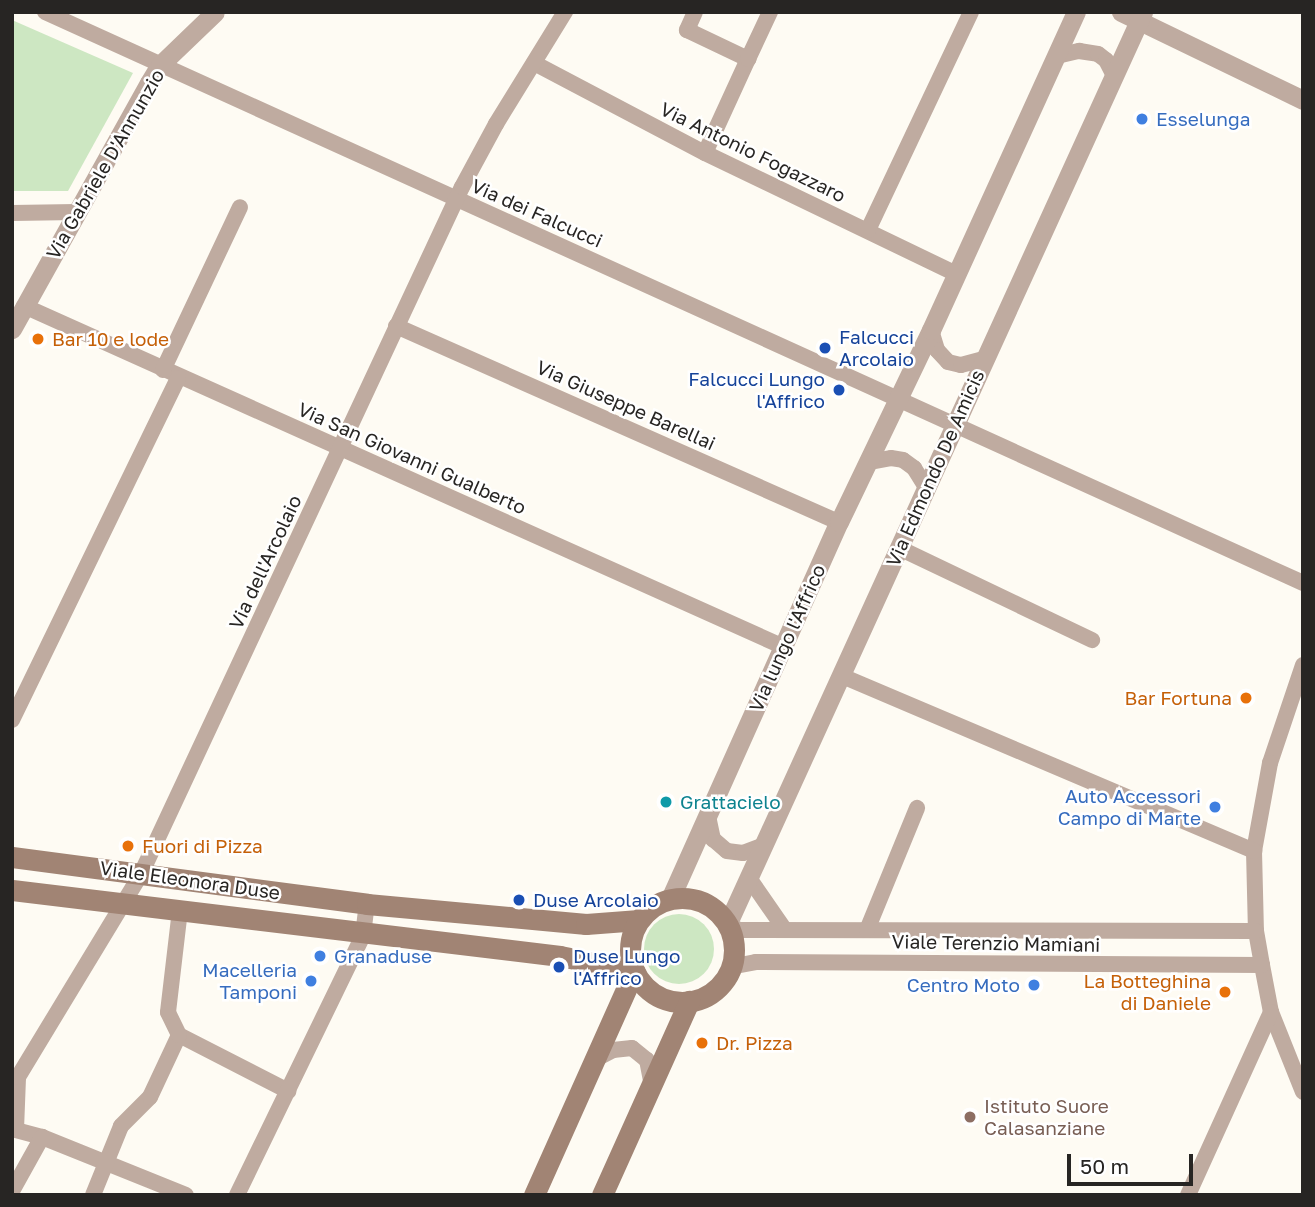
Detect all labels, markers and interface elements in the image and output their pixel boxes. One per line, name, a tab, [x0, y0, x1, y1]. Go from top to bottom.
street label: Via Gabriele D'Annunzio	[41, 65, 169, 263]
street label: Via Antonio Fogazzaro	[657, 97, 849, 207]
place label: Esselunga	[1156, 108, 1250, 130]
marker: Esselunga	[1134, 111, 1150, 127]
street label: Via dei Falcucci	[468, 174, 606, 252]
place label: Falcucci Arcolaio	[839, 326, 914, 370]
place label: Bar 10 e lode	[52, 328, 169, 350]
marker: Bar 10 e lode	[30, 331, 46, 347]
marker: Falcucci Arcolaio	[817, 340, 833, 356]
street label: Via Giuseppe Barellai	[533, 355, 719, 455]
street label: Via Edmondo De Amicis	[881, 366, 989, 570]
place label: Falcucci Lungo l'Affrico	[688, 368, 825, 412]
marker: Falcucci Lungo l'Affrico	[831, 382, 847, 398]
street label: Via San Giovanni Gualberto	[294, 397, 530, 519]
street label: Via dell'Arcolaio	[224, 491, 306, 633]
street label: Via lungo l'Affrico	[744, 561, 830, 715]
place label: Bar Fortuna	[1125, 687, 1232, 709]
marker: Bar Fortuna	[1238, 690, 1254, 706]
place label: Auto Accessori Campo di Marte	[1058, 785, 1201, 829]
place label: Grattacielo	[680, 791, 781, 813]
marker: Grattacielo	[658, 794, 674, 810]
marker: Auto Accessori Campo di Marte	[1207, 799, 1223, 815]
place label: Fuori di Pizza	[142, 835, 263, 857]
marker: Fuori di Pizza	[120, 838, 136, 854]
street label: Viale Eleonora Duse	[98, 856, 282, 904]
place label: Duse Arcolaio	[533, 889, 659, 911]
marker: Duse Arcolaio	[511, 892, 527, 908]
street label: Viale Terenzio Mamiani	[891, 930, 1101, 956]
place label: Granaduse	[334, 945, 432, 967]
place label: Duse Lungo l'Affrico	[573, 945, 680, 989]
marker: Granaduse	[312, 948, 328, 964]
place label: Macelleria Tamponi	[202, 959, 297, 1003]
marker: Duse Lungo l'Affrico	[551, 959, 567, 975]
place label: La Botteghina di Daniele	[1083, 970, 1211, 1014]
marker: Macelleria Tamponi	[303, 973, 319, 989]
place label: Centro Moto	[907, 974, 1020, 996]
marker: Centro Moto	[1026, 977, 1042, 993]
marker: La Botteghina di Daniele	[1217, 984, 1233, 1000]
place label: Dr. Pizza	[716, 1032, 793, 1054]
marker: Dr. Pizza	[694, 1035, 710, 1051]
place label: Istituto Suore Calasanziane	[984, 1095, 1109, 1139]
marker: Istituto Suore Calasanziane	[962, 1109, 978, 1125]
scale bar	[1070, 1140, 1196, 1184]
text: 50 m	[1080, 1153, 1129, 1179]

